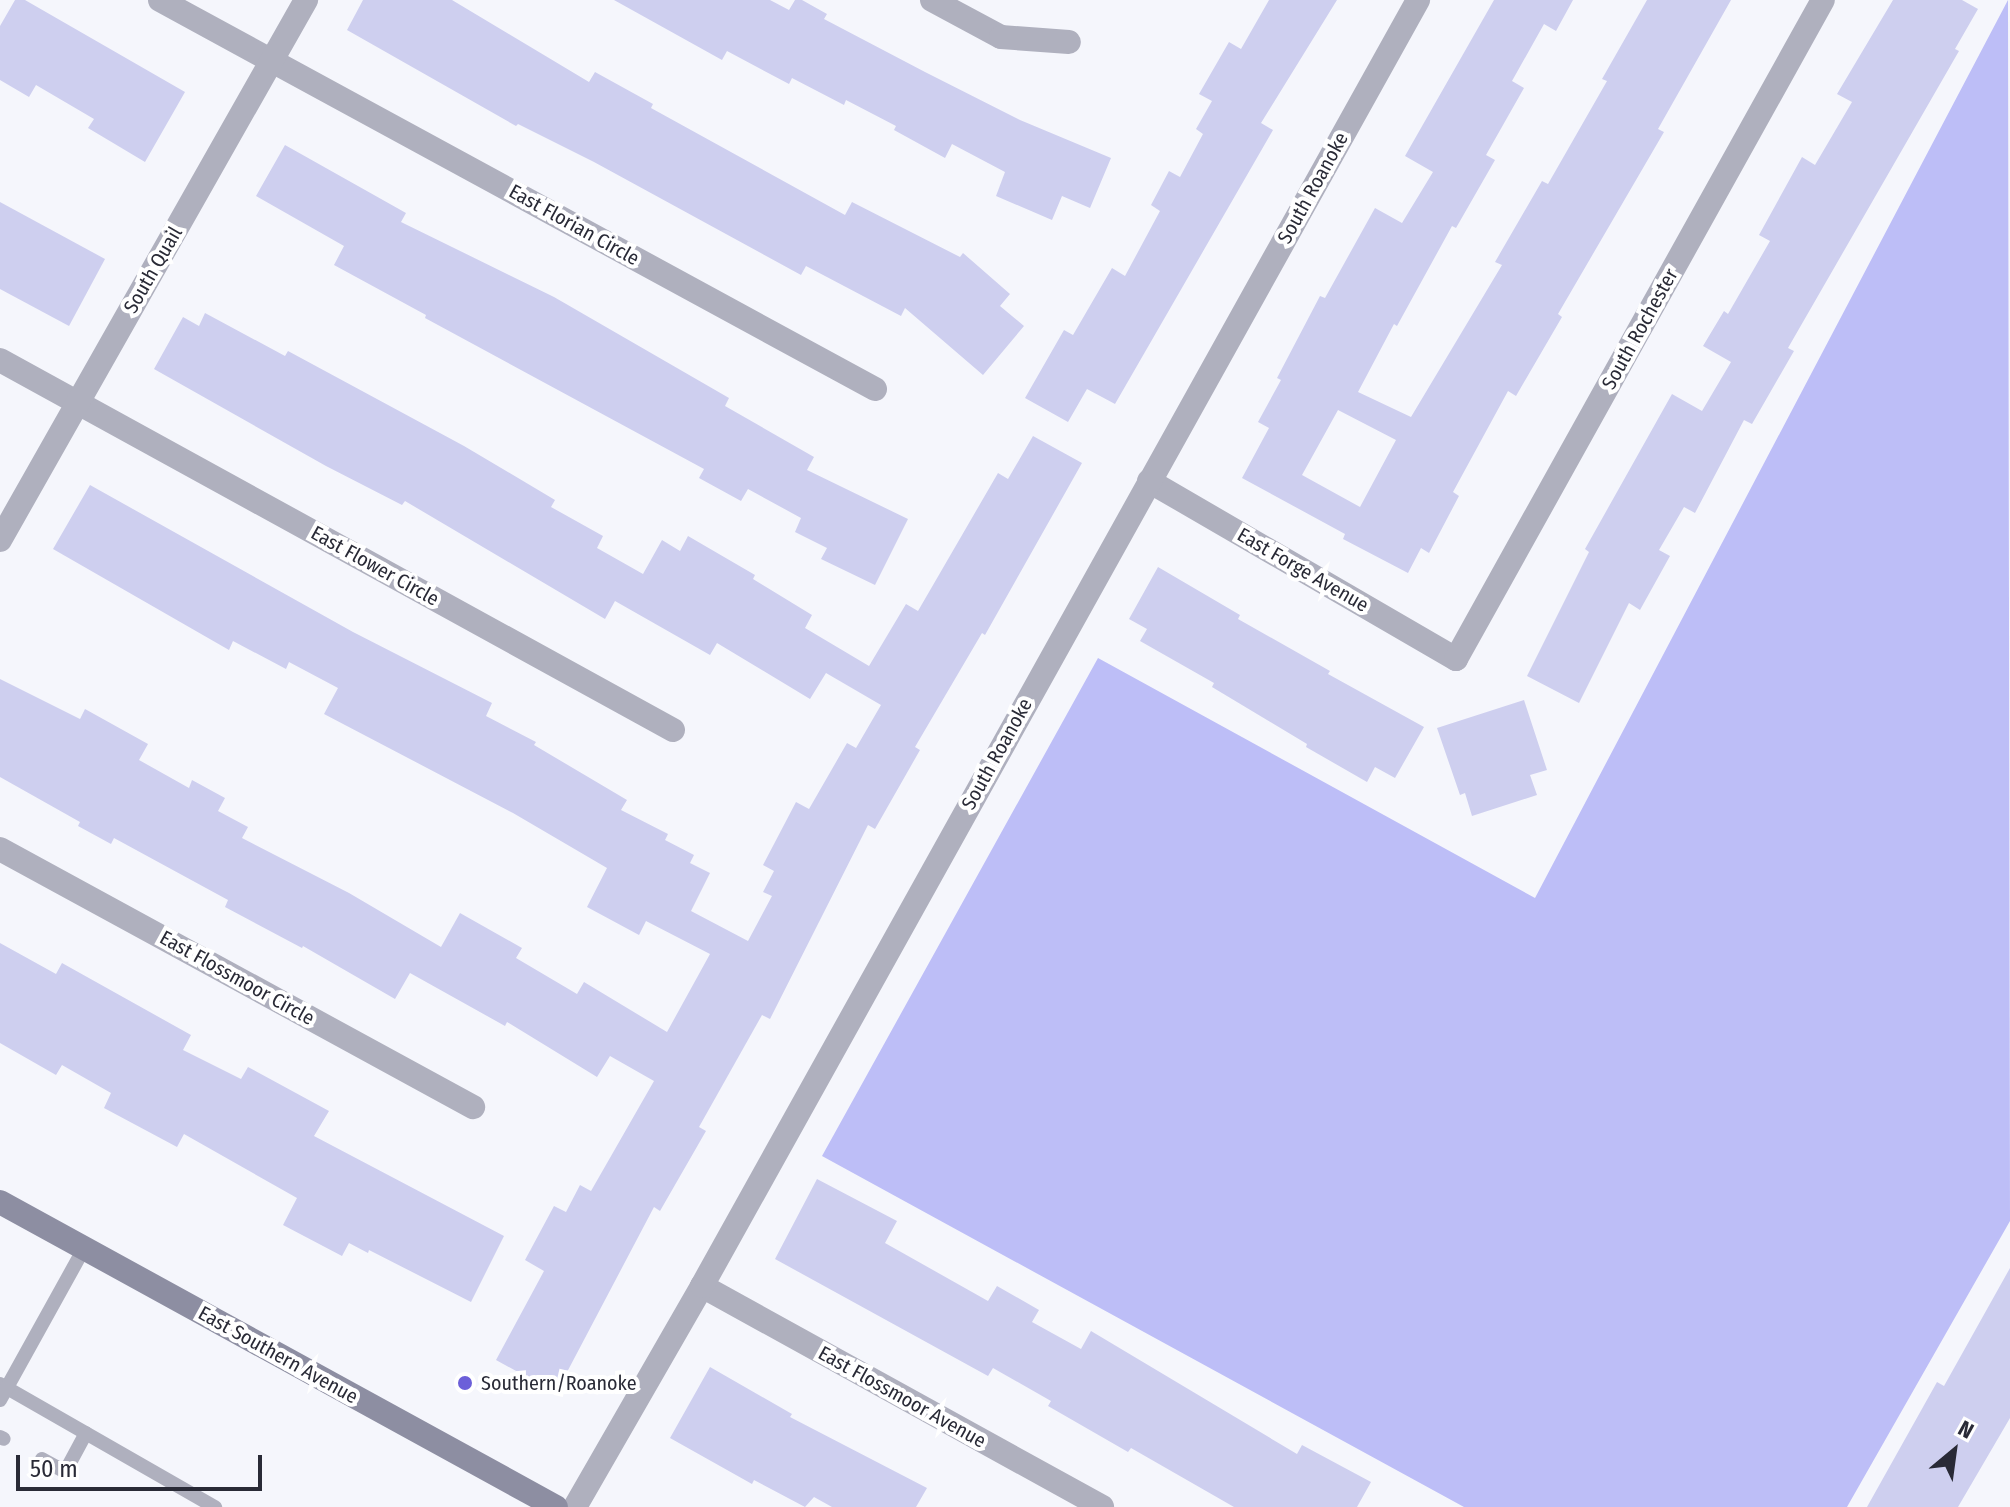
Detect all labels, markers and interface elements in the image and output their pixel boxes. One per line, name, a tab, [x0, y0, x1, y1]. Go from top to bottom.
street label: South Roanoke	[1273, 128, 1353, 248]
street label: East Florian Circle	[505, 179, 643, 271]
street label: South Quail	[119, 223, 187, 317]
street label: South Rochester	[1597, 264, 1683, 394]
street label: East Flower Circle	[307, 521, 443, 611]
street label: East Forge Avenue	[1233, 523, 1373, 617]
street label: South Roanoke	[957, 694, 1037, 814]
street label: East Flossmoor Circle	[156, 926, 318, 1030]
street label: East Southern Avenue	[194, 1301, 362, 1409]
street label: East Flossmoor Avenue	[814, 1341, 990, 1453]
place label: Southern/Roanoke	[481, 1371, 637, 1395]
marker: Southern/Roanoke	[456, 1374, 474, 1392]
north arrow	[1914, 1411, 1994, 1491]
text: N	[1954, 1415, 1978, 1445]
scale bar	[20, 1439, 266, 1489]
text: 50 m	[30, 1455, 78, 1483]

